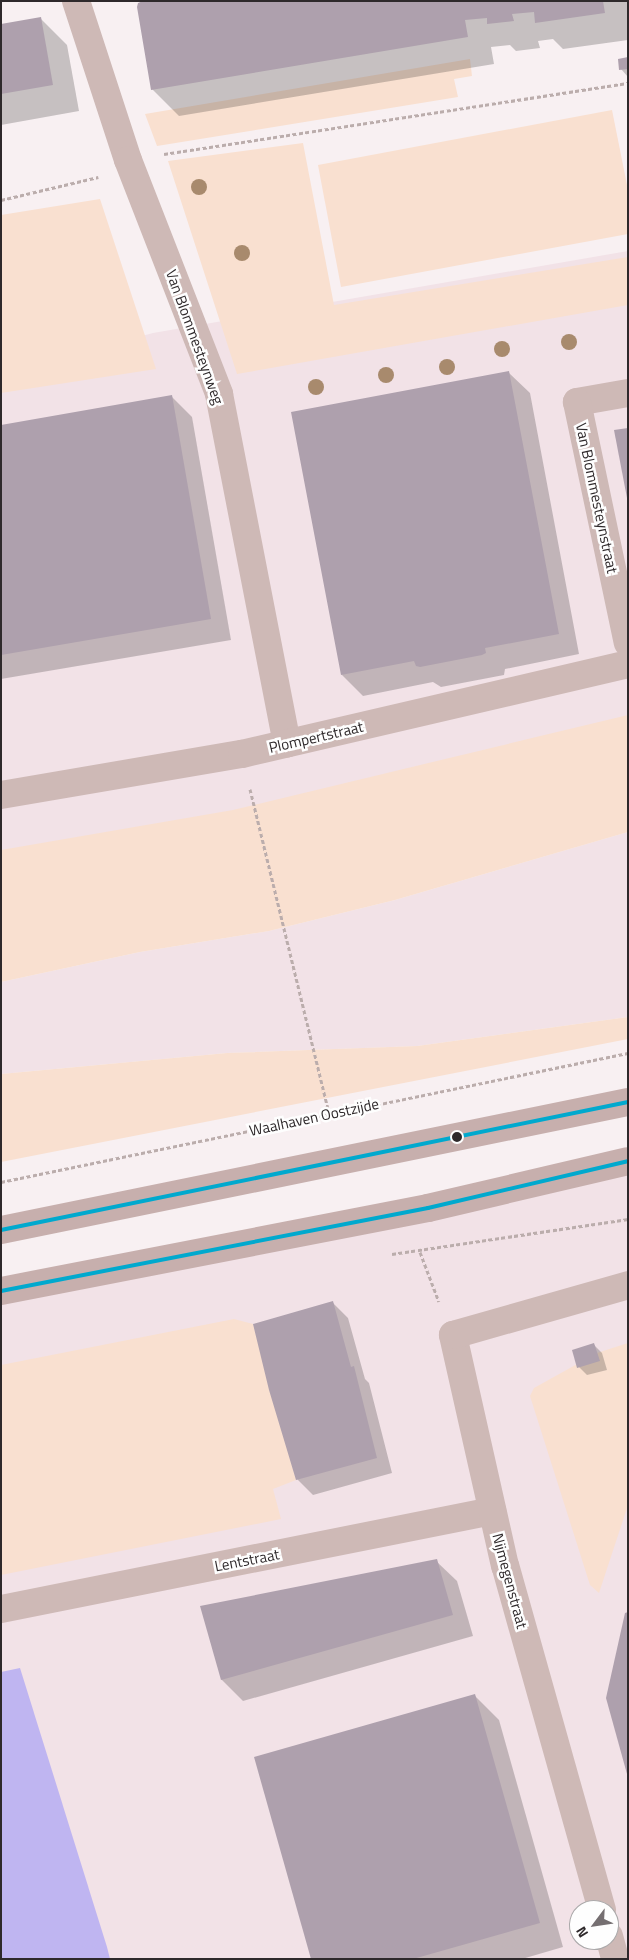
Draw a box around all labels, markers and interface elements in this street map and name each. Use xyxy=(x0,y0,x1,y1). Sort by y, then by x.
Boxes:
street label: Van Blommesteynweg xyxy=(162,267,228,407)
street label: Van Blommesteynstraat xyxy=(572,421,622,575)
street label: Plompertstraat xyxy=(267,717,365,757)
street label: Waalhaven Oostzijde xyxy=(248,1094,380,1140)
unlabelled marker xyxy=(452,1132,462,1142)
street label: Nijmegenstraat xyxy=(489,1531,531,1631)
street label: Lentstraat xyxy=(213,1545,281,1575)
north arrow xyxy=(569,1900,619,1950)
text: N xyxy=(570,1923,593,1942)

